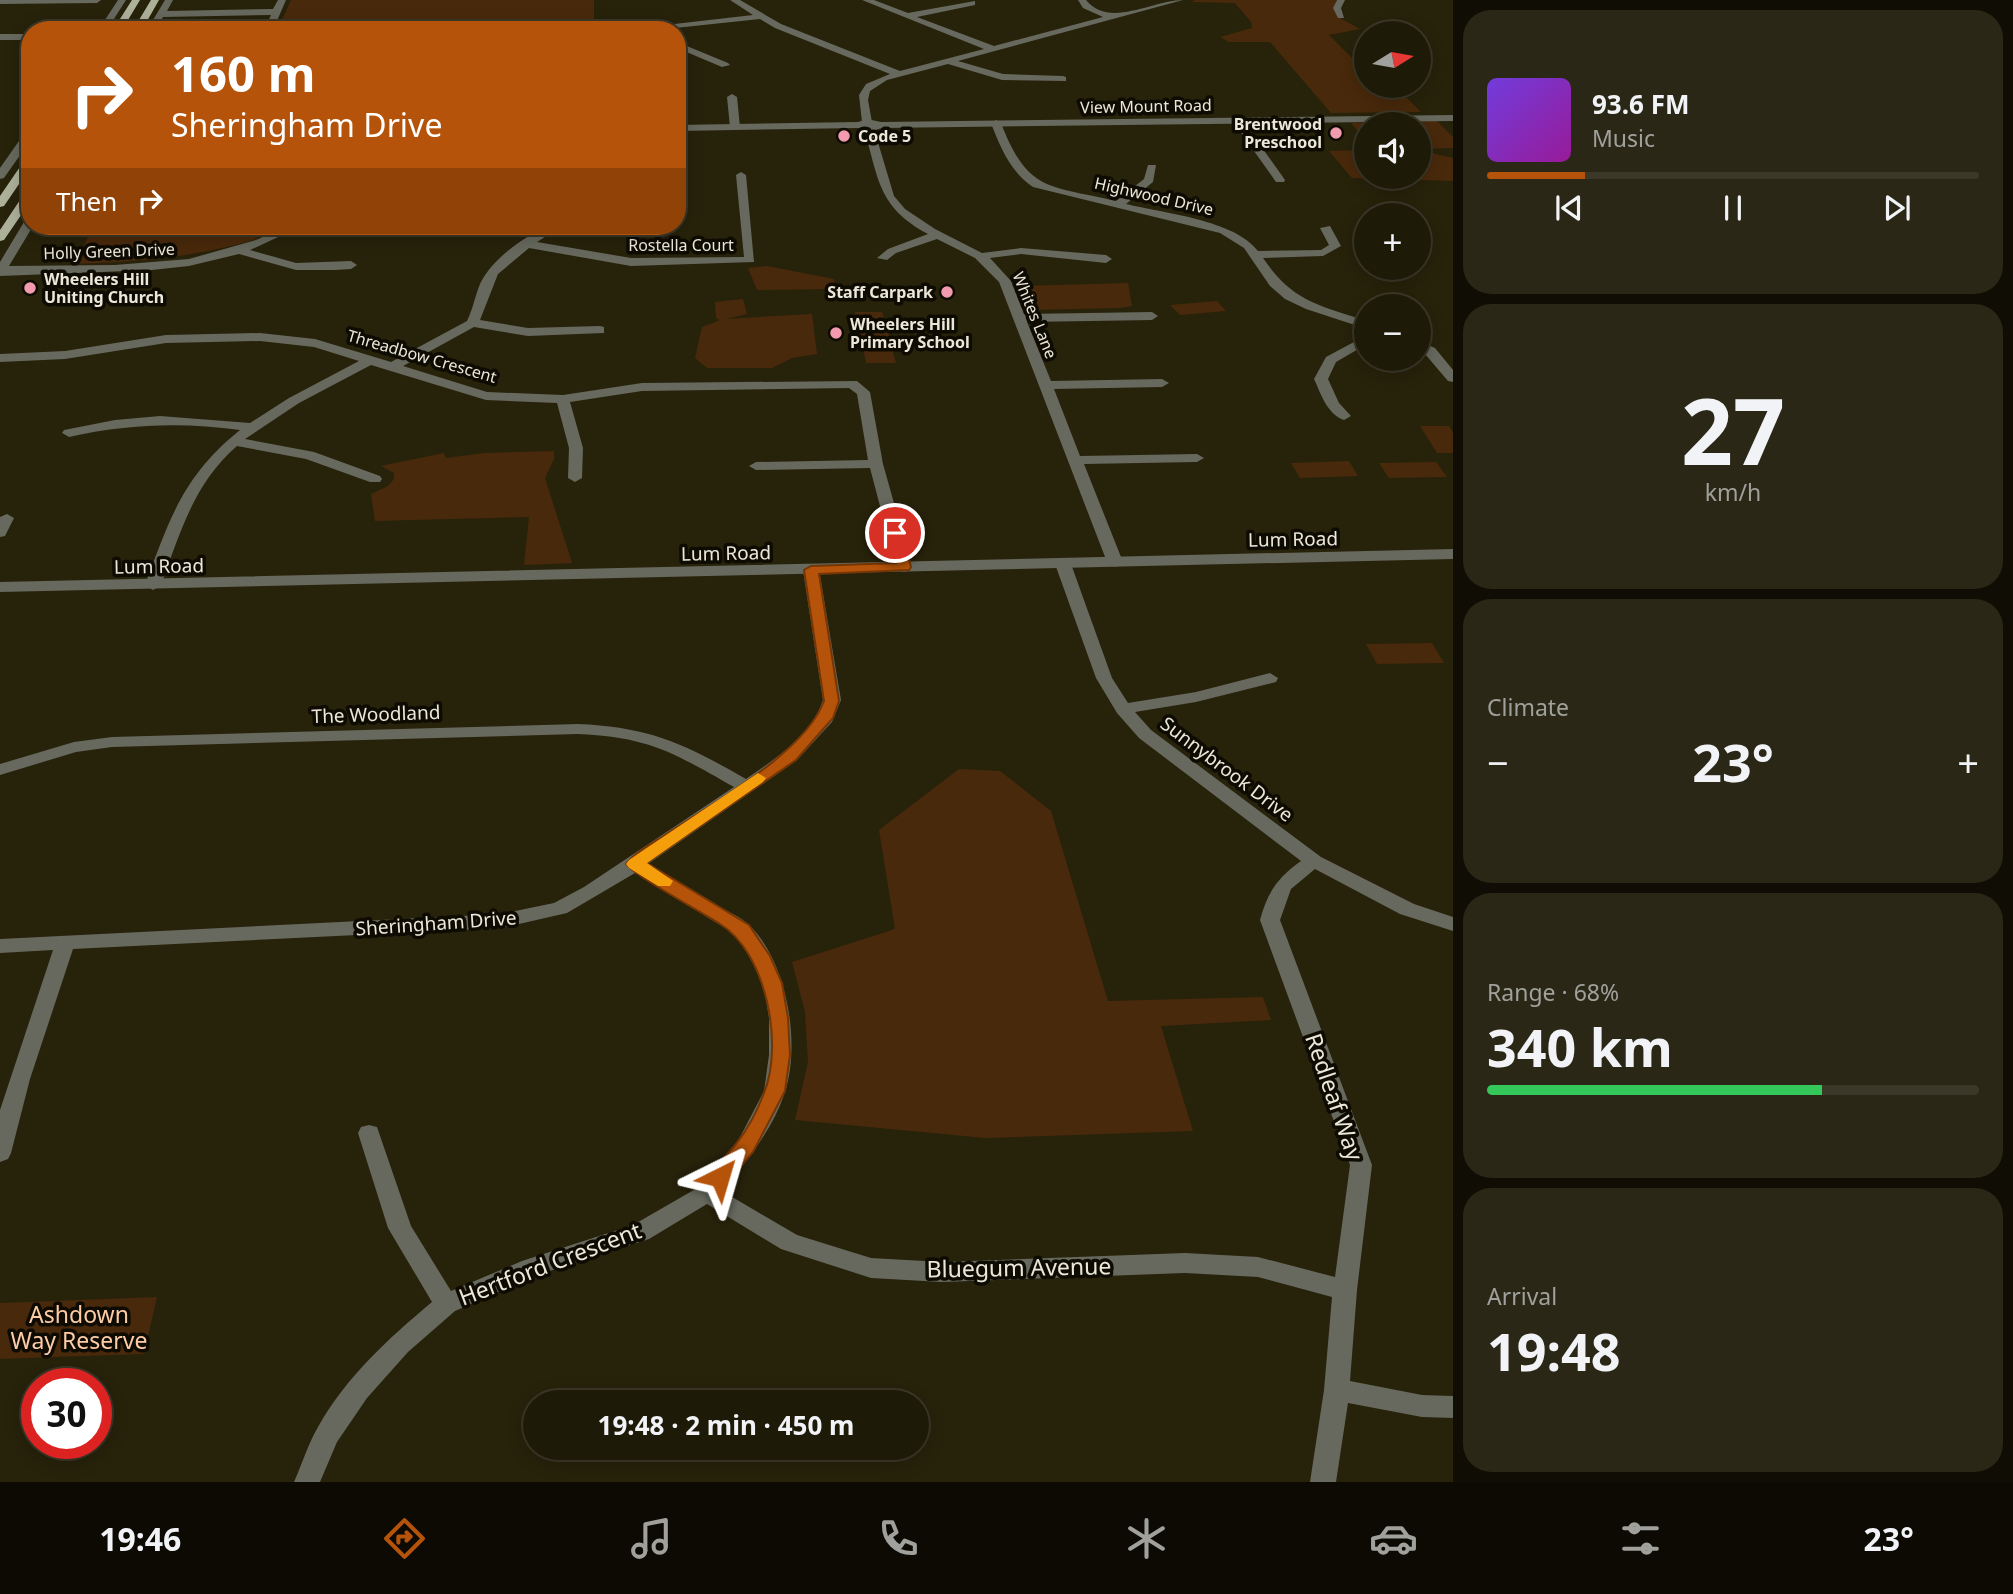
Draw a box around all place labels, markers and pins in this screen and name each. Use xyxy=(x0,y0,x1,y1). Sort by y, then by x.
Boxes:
place label: Brentwood Preschool xyxy=(1234,113,1322,153)
place label: Code 5 xyxy=(858,125,911,147)
marker: Brentwood Preschool xyxy=(1328,125,1344,141)
marker: Code 5 xyxy=(836,128,852,144)
place label: Wheelers Hill Uniting Church xyxy=(44,268,164,308)
marker: Wheelers Hill Uniting Church xyxy=(22,280,38,296)
place label: Staff Carpark xyxy=(827,281,933,303)
marker: Staff Carpark xyxy=(939,284,955,300)
place label: Wheelers Hill Primary School xyxy=(850,313,970,353)
marker: Wheelers Hill Primary School xyxy=(828,325,844,341)
pin xyxy=(865,503,925,563)

